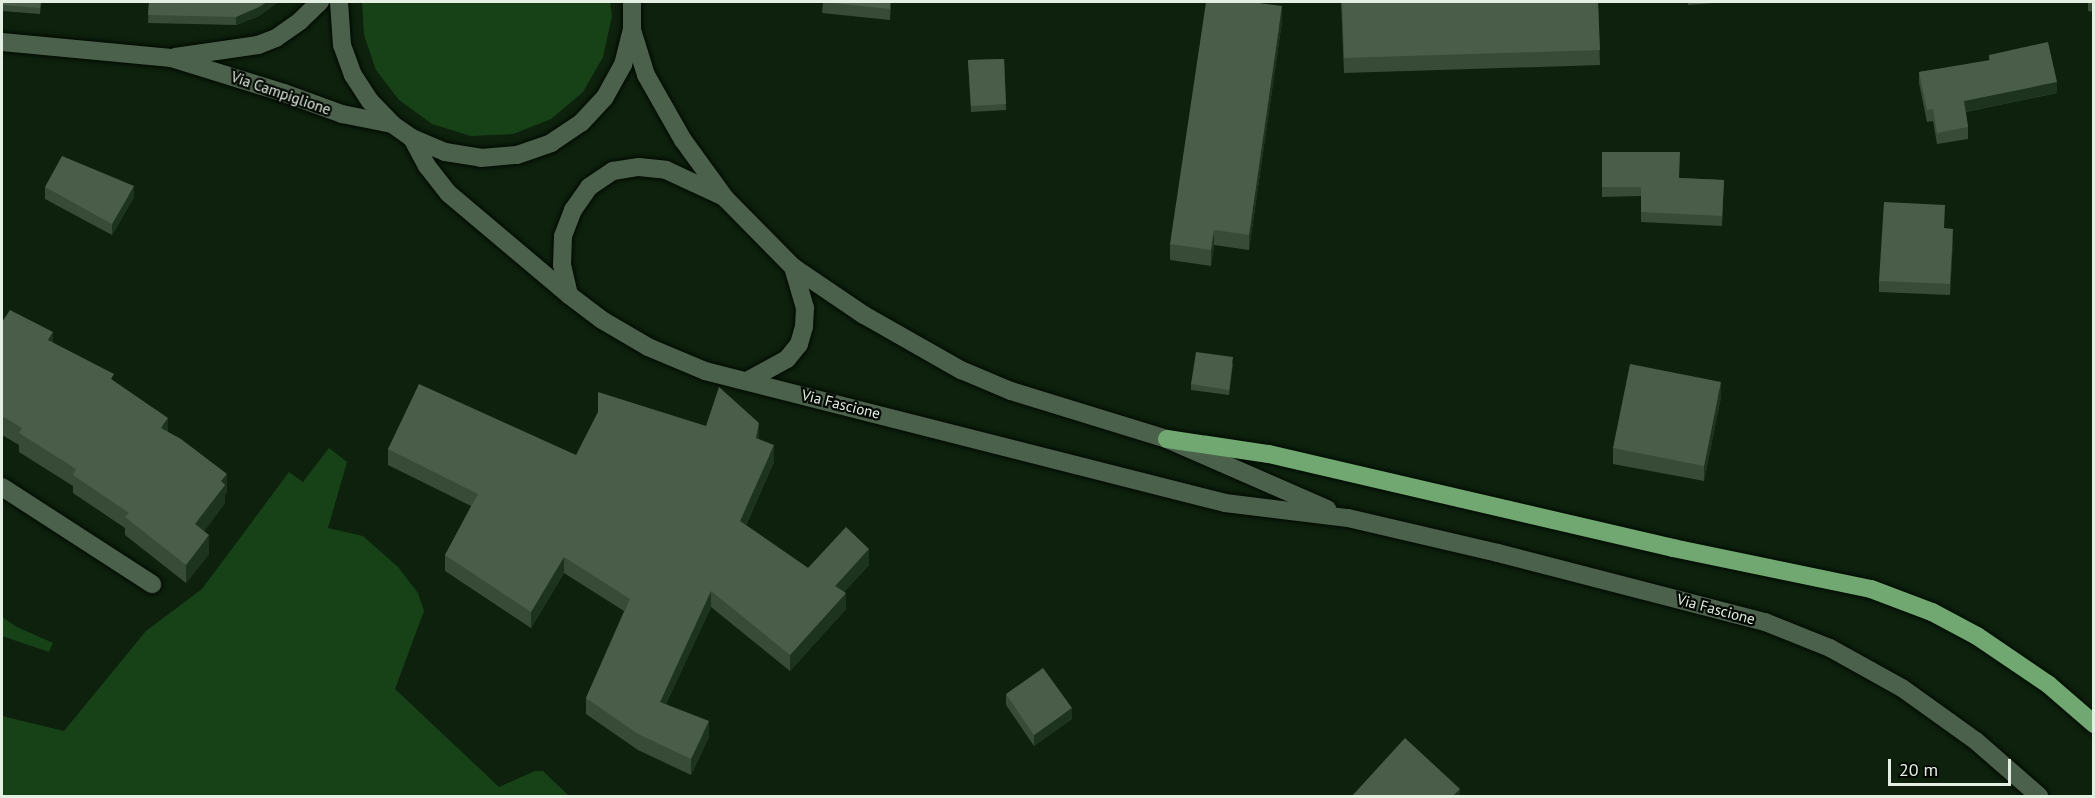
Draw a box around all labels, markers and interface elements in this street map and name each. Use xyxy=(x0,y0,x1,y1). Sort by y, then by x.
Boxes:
street label: Via Campiglione xyxy=(229,68,333,118)
street label: Via Fascione xyxy=(800,386,882,422)
street label: Via Fascione xyxy=(1675,590,1757,628)
scale bar xyxy=(1891,747,2014,785)
text: 20 m xyxy=(1899,758,1938,781)

